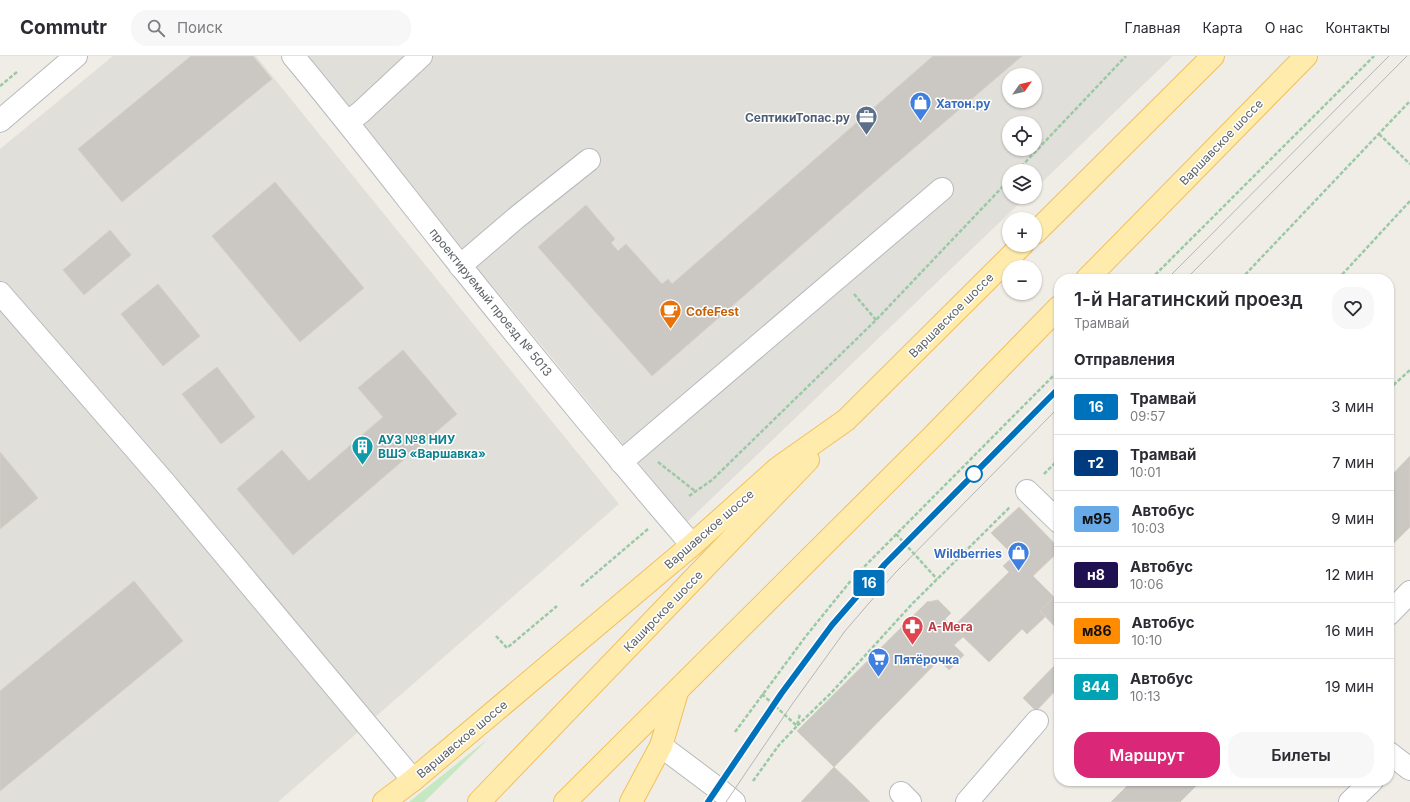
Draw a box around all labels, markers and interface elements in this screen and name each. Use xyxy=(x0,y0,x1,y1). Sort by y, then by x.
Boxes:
search box xyxy=(131,10,411,46)
text: Commutr xyxy=(20,16,107,39)
icon: search xyxy=(145,17,167,39)
text: Поиск xyxy=(177,18,223,37)
text: Главная xyxy=(1125,19,1180,36)
text: Карта xyxy=(1202,19,1243,36)
text: О нас xyxy=(1265,19,1303,36)
text: Контакты xyxy=(1325,19,1390,36)
north arrow xyxy=(1002,68,1042,108)
map controls xyxy=(1002,68,1042,300)
shop icon: Хатон.ру xyxy=(908,90,934,123)
place label: Хатон.ру xyxy=(936,96,991,111)
street label: Варшавское шоссе xyxy=(1176,96,1266,188)
office icon: СептикиТопас.ру xyxy=(853,104,879,137)
place label: СептикиТопас.ру xyxy=(745,110,851,125)
button: locate xyxy=(1002,116,1042,156)
button: layers xyxy=(1002,164,1042,204)
button: + xyxy=(1002,212,1042,252)
street label: проектируемый проезд № 5013 xyxy=(427,225,555,379)
button: − xyxy=(1002,260,1042,300)
street label: Варшавское шоссе xyxy=(905,269,997,361)
button: heart xyxy=(1332,287,1374,329)
text: 1-й Нагатинский проезд xyxy=(1074,288,1303,311)
cafe icon: CofeFest xyxy=(657,298,683,331)
place label: CofeFest xyxy=(686,304,739,319)
text: Трамвай xyxy=(1074,315,1129,331)
text: Отправления xyxy=(1074,350,1175,369)
text: Трамвай xyxy=(1130,389,1196,408)
text: 3 мин xyxy=(1331,397,1374,416)
text: 16 xyxy=(1088,398,1104,415)
text: 09:57 xyxy=(1130,408,1165,424)
place label: АУЗ №8 НИУ ВШЭ «Варшавка» xyxy=(378,432,486,461)
building icon: АУЗ №8 НИУ ВШЭ «Варшавка» xyxy=(349,433,375,466)
text: Трамвай xyxy=(1130,445,1196,464)
text: 7 мин xyxy=(1332,453,1374,472)
text: т2 xyxy=(1088,454,1104,471)
text: 10:01 xyxy=(1130,464,1161,480)
unlabelled marker xyxy=(965,465,983,483)
street label: Варшавское шоссе xyxy=(661,486,757,572)
text: Автобус xyxy=(1131,501,1195,520)
text: 9 мин xyxy=(1331,509,1374,528)
text: м95 xyxy=(1082,510,1111,527)
text: 10:03 xyxy=(1131,520,1165,536)
shop icon: Wildberries xyxy=(1005,540,1031,573)
place label: Wildberries xyxy=(934,546,1002,561)
text: Автобус xyxy=(1130,557,1193,576)
text: 12 мин xyxy=(1325,565,1374,584)
text: н8 xyxy=(1087,566,1105,583)
street label: Каширское шоссе xyxy=(620,567,706,655)
line badge: 16 xyxy=(851,570,887,596)
text: 16 xyxy=(861,574,877,591)
text: 10:06 xyxy=(1130,576,1164,592)
pharmacy icon: А-Мега xyxy=(899,613,925,646)
text: Автобус xyxy=(1132,613,1195,632)
place label: А-Мега xyxy=(928,619,973,634)
text: 16 мин xyxy=(1325,621,1374,640)
text: м86 xyxy=(1082,622,1112,639)
text: 10:10 xyxy=(1132,632,1162,648)
supermarket icon: Пятёрочка xyxy=(866,646,892,679)
place label: Пятёрочка xyxy=(894,652,959,667)
text: Автобус xyxy=(1130,669,1193,688)
text: 19 мин xyxy=(1325,677,1374,696)
text: 844 xyxy=(1082,678,1110,695)
text: 10:13 xyxy=(1130,688,1161,704)
street label: Варшавское шоссе xyxy=(414,697,510,781)
button: Маршрут xyxy=(1074,732,1220,778)
button: Билеты xyxy=(1228,732,1374,778)

